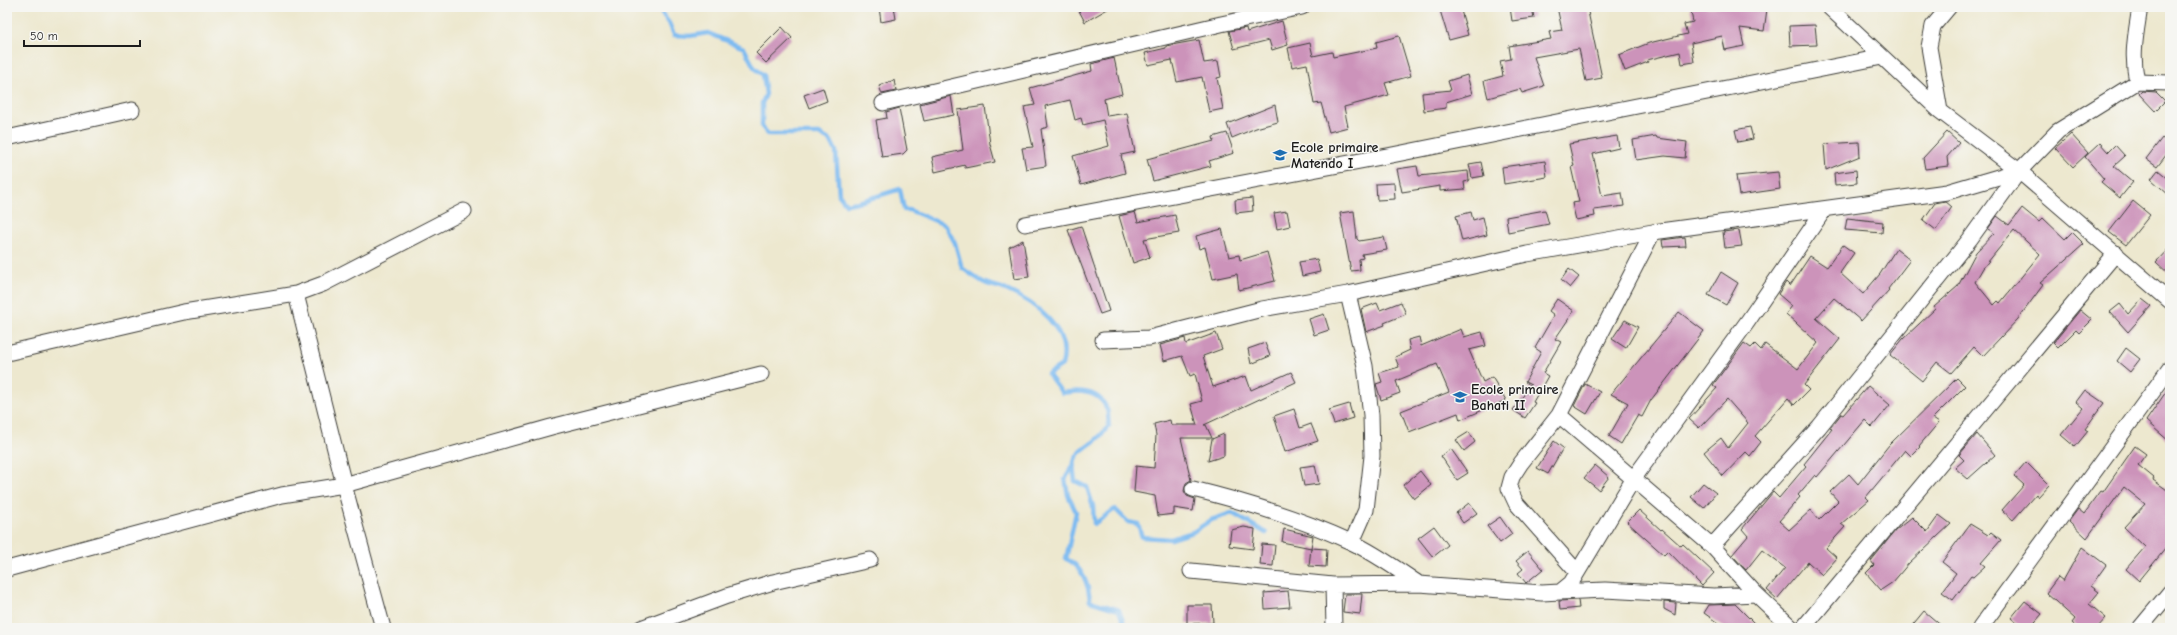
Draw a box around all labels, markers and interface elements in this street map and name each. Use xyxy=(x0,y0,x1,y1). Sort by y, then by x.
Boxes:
scale bar xyxy=(24,22,140,48)
text: 50 m xyxy=(30,29,58,43)
place label: Ecole primaire Matendo I xyxy=(1291,139,1378,172)
school or university icon: Ecole primaire Matendo I xyxy=(1272,147,1288,163)
place label: Ecole primaire Bahati II xyxy=(1471,381,1558,414)
school or university icon: Ecole primaire Bahati II xyxy=(1452,389,1468,405)

